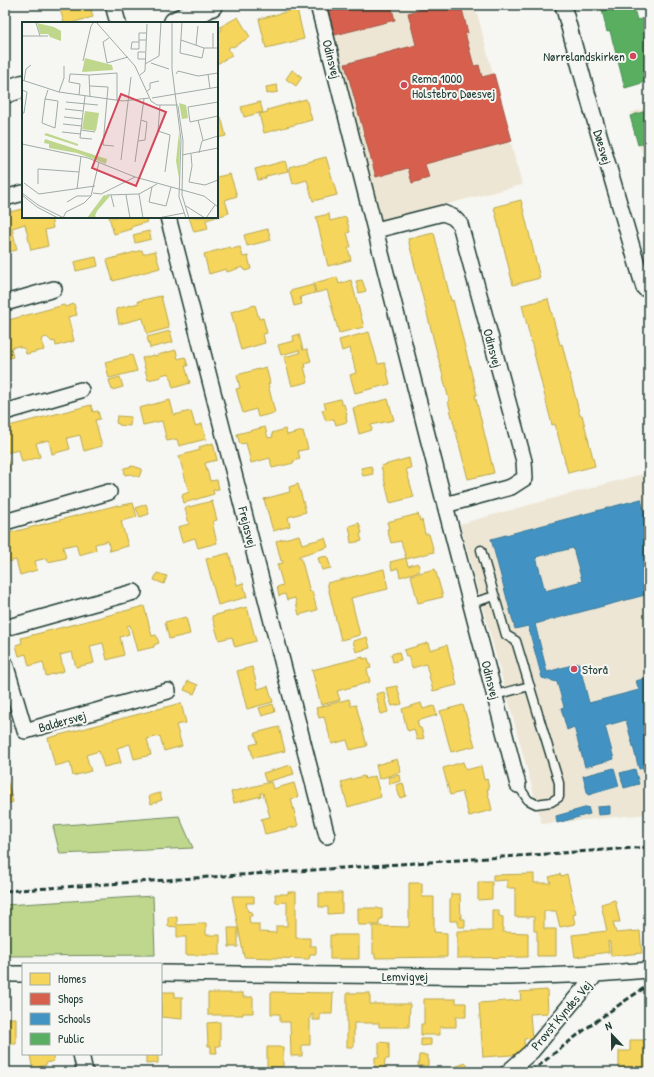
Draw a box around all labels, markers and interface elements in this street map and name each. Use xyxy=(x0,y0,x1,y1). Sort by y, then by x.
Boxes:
inset map xyxy=(22,22,218,218)
street label: Odinsvej xyxy=(318,38,346,80)
place label: Nørrelandskirken xyxy=(543,47,625,65)
marker: Nørrelandskirken xyxy=(628,51,638,61)
place label: Rema 1000 Holstebro Døesvej xyxy=(412,69,495,102)
marker: Rema 1000 Holstebro Døesvej xyxy=(399,80,409,90)
street label: Døesvej xyxy=(589,128,617,166)
street label: Odinsvej xyxy=(479,327,507,369)
street label: Frejasvej xyxy=(234,504,262,549)
street label: Odinsvej xyxy=(477,659,505,701)
place label: Storå xyxy=(582,660,608,678)
marker: Storå xyxy=(569,664,579,674)
street label: Baldersvej xyxy=(36,706,88,736)
legend xyxy=(22,963,162,1055)
street label: Lemvigvej xyxy=(382,967,428,985)
text: Homes xyxy=(58,970,86,987)
street label: Provst Kyndes Vej xyxy=(526,976,596,1054)
text: Shops xyxy=(58,990,84,1007)
text: Schools xyxy=(58,1010,91,1027)
north arrow xyxy=(592,1015,632,1055)
text: N xyxy=(603,1018,614,1033)
text: Public xyxy=(58,1030,84,1047)

